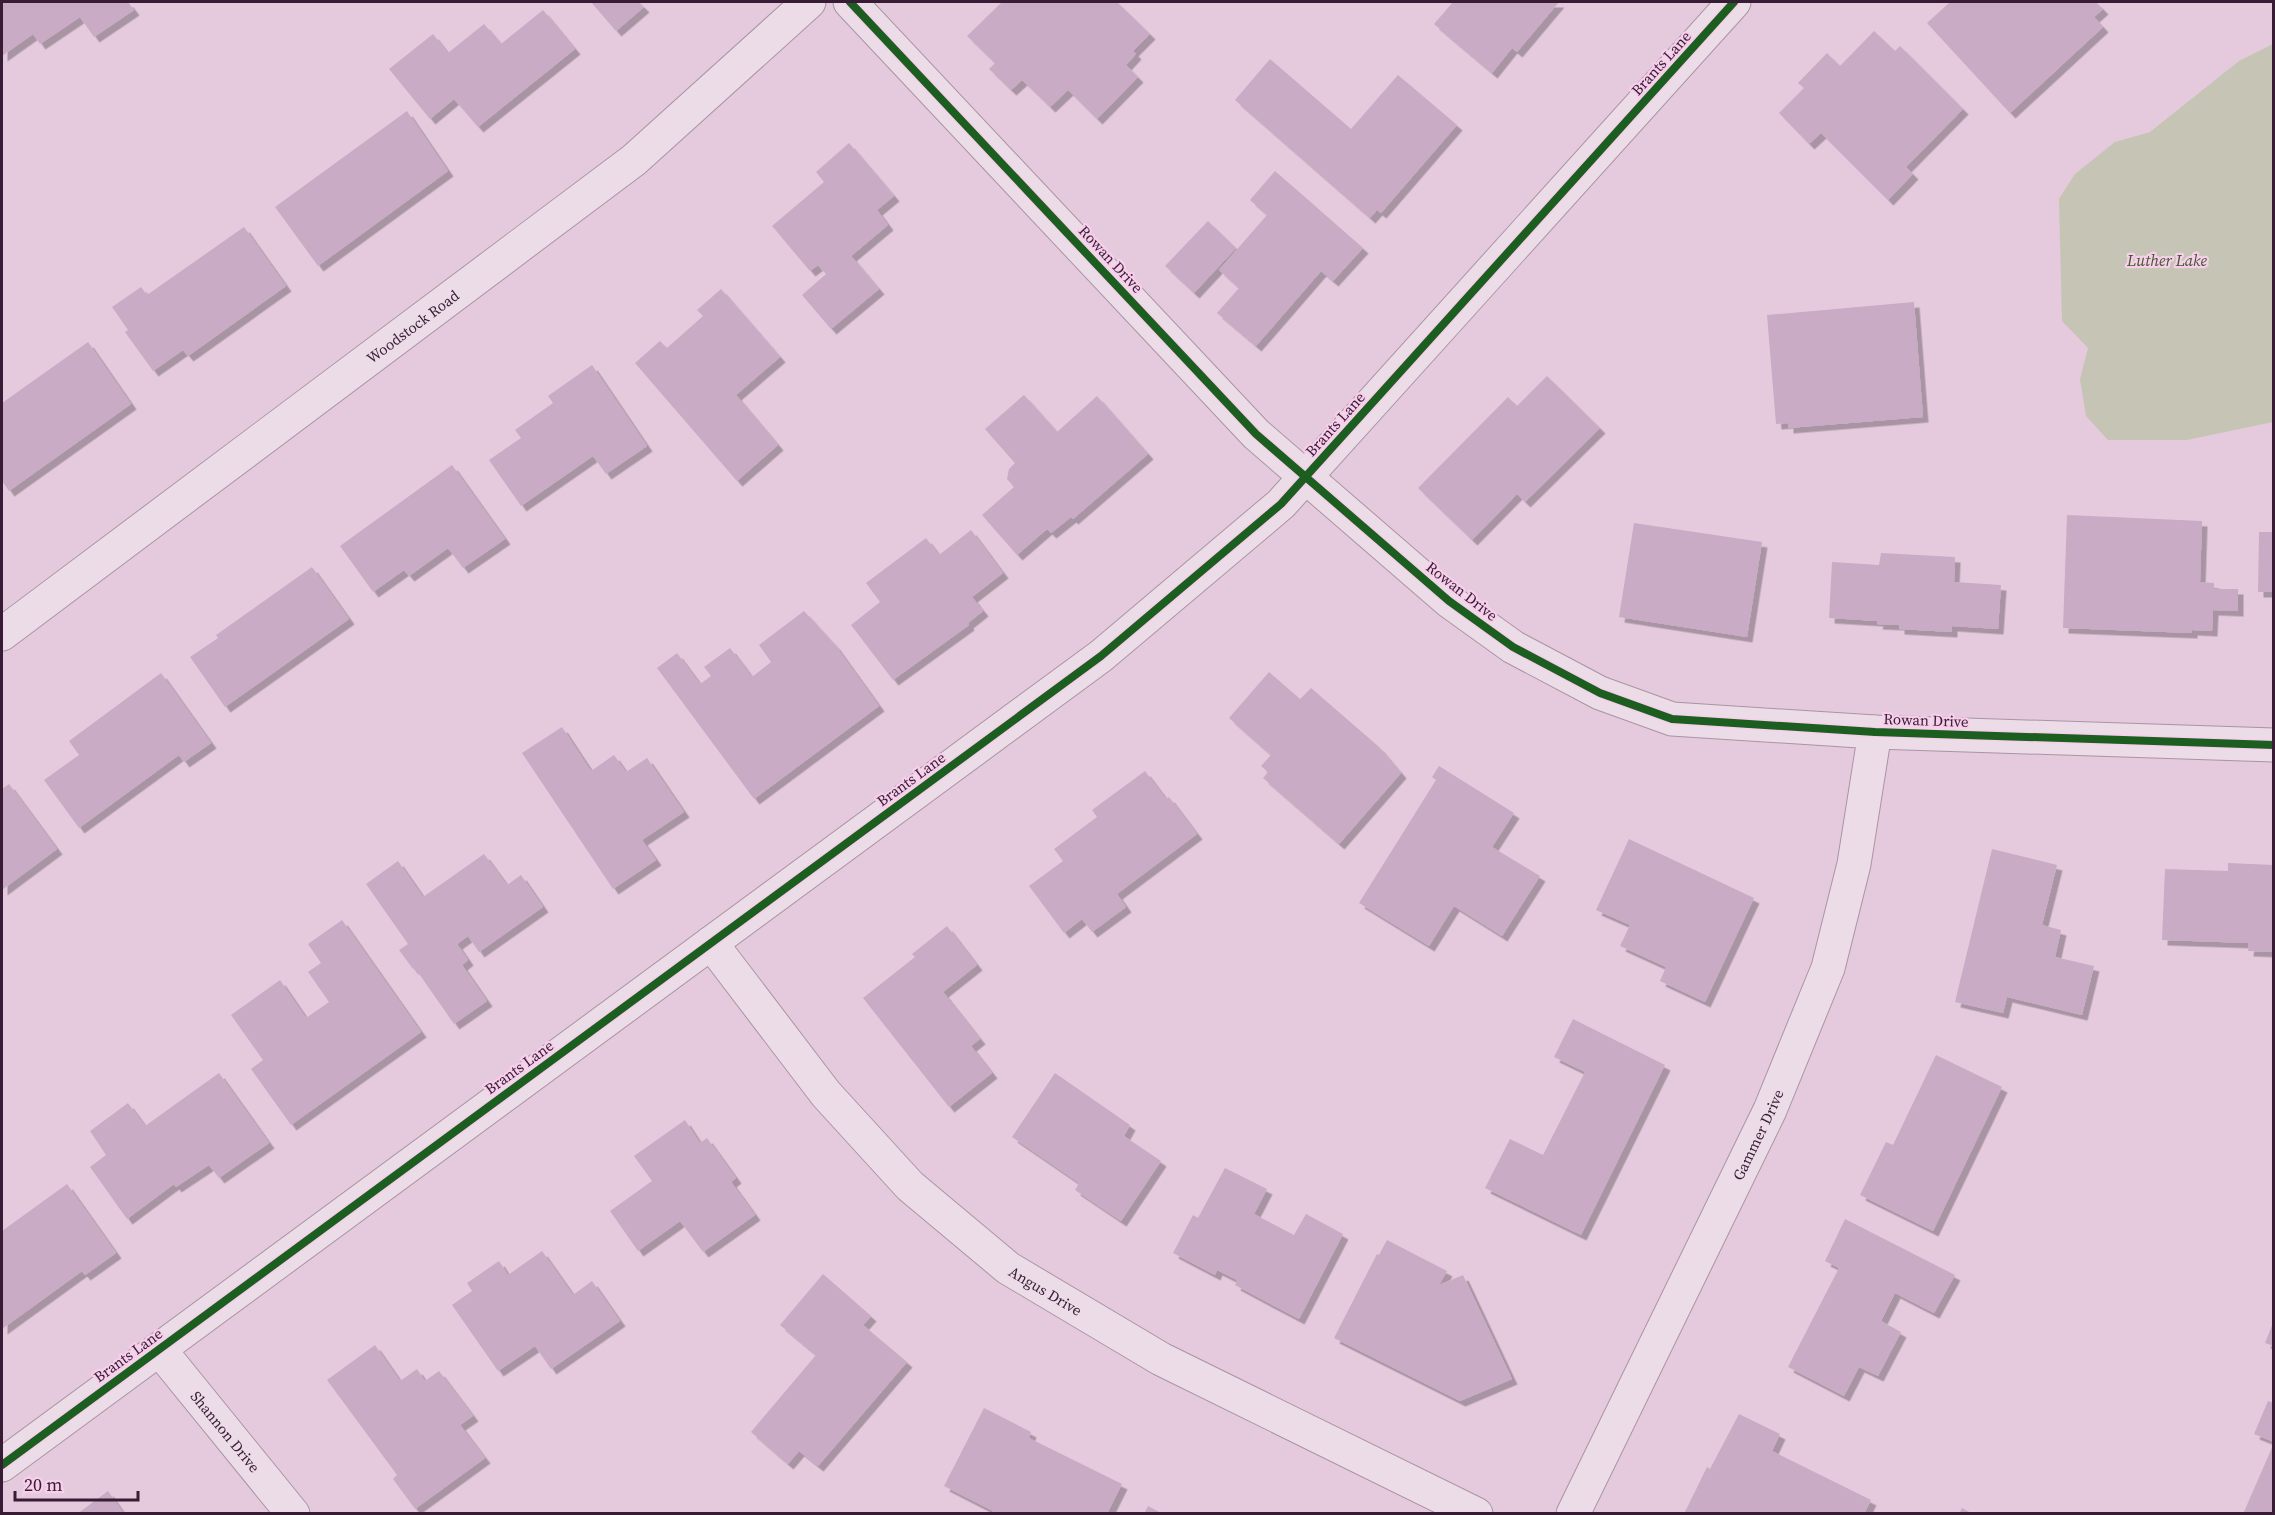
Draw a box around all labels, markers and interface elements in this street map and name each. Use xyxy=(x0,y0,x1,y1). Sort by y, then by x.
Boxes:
street label: Brants Lane xyxy=(1626,26,1696,100)
street label: Rowan Drive xyxy=(1074,221,1148,298)
water label: Luther Lake xyxy=(2126,249,2208,271)
street label: Woodstock Road xyxy=(362,284,463,368)
street label: Brants Lane xyxy=(1300,387,1370,461)
street label: Rowan Drive xyxy=(1422,556,1502,626)
street label: Rowan Drive xyxy=(1883,708,1969,732)
street label: Brants Lane xyxy=(872,747,950,811)
street label: Brants Lane xyxy=(480,1035,558,1099)
street label: Gammer Drive xyxy=(1727,1086,1788,1184)
street label: Angus Drive xyxy=(1005,1260,1086,1321)
street label: Brants Lane xyxy=(89,1323,167,1387)
street label: Shannon Drive xyxy=(186,1386,266,1477)
scale bar xyxy=(15,1464,138,1502)
text: 20 m xyxy=(24,1472,62,1497)

